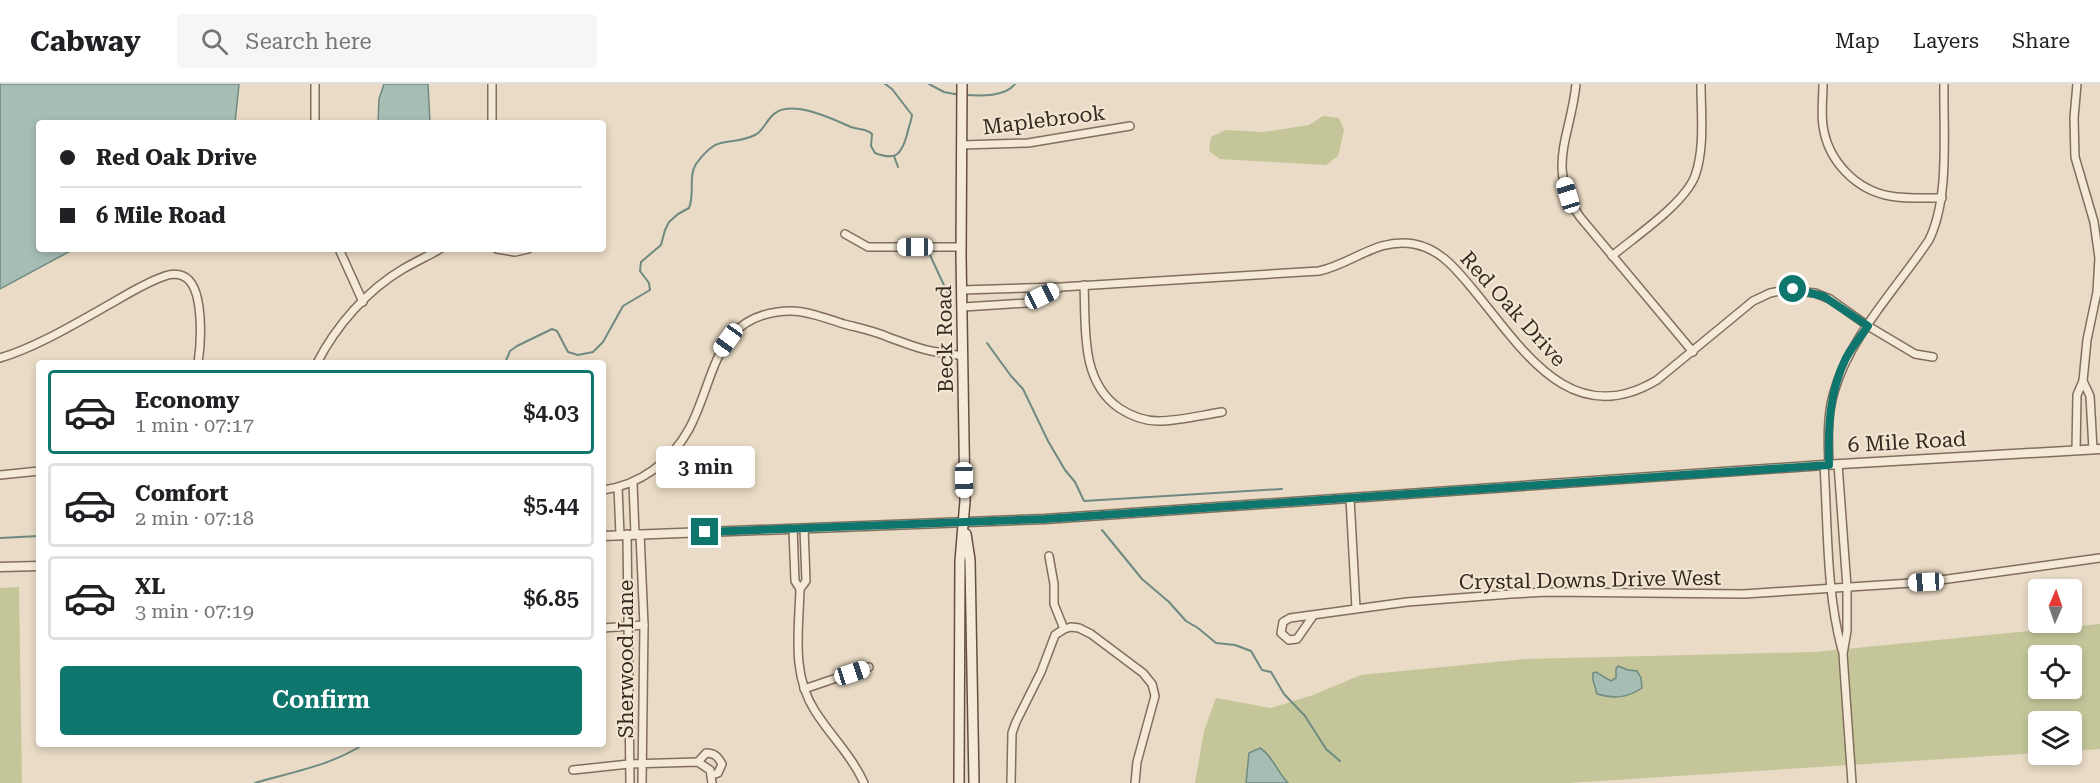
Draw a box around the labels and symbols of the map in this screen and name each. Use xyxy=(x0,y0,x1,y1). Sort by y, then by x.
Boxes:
street label: Maplebrook xyxy=(981,101,1107,139)
car xyxy=(1554,175,1582,215)
car xyxy=(897,238,933,256)
street label: Red Oak Drive xyxy=(1455,247,1571,371)
route start xyxy=(1779,275,1806,302)
car xyxy=(1022,280,1062,312)
street label: Beck Road xyxy=(932,284,958,393)
car xyxy=(710,320,746,360)
street label: 6 Mile Road xyxy=(1847,427,1967,457)
callout: 3 min xyxy=(656,445,754,487)
car xyxy=(955,462,973,498)
route end xyxy=(691,518,718,545)
street label: Crystal Downs Drive West xyxy=(1459,566,1721,594)
car xyxy=(1908,572,1944,592)
north arrow xyxy=(2028,579,2082,633)
street label: Sherwood Lane xyxy=(614,580,638,738)
car xyxy=(832,659,872,687)

